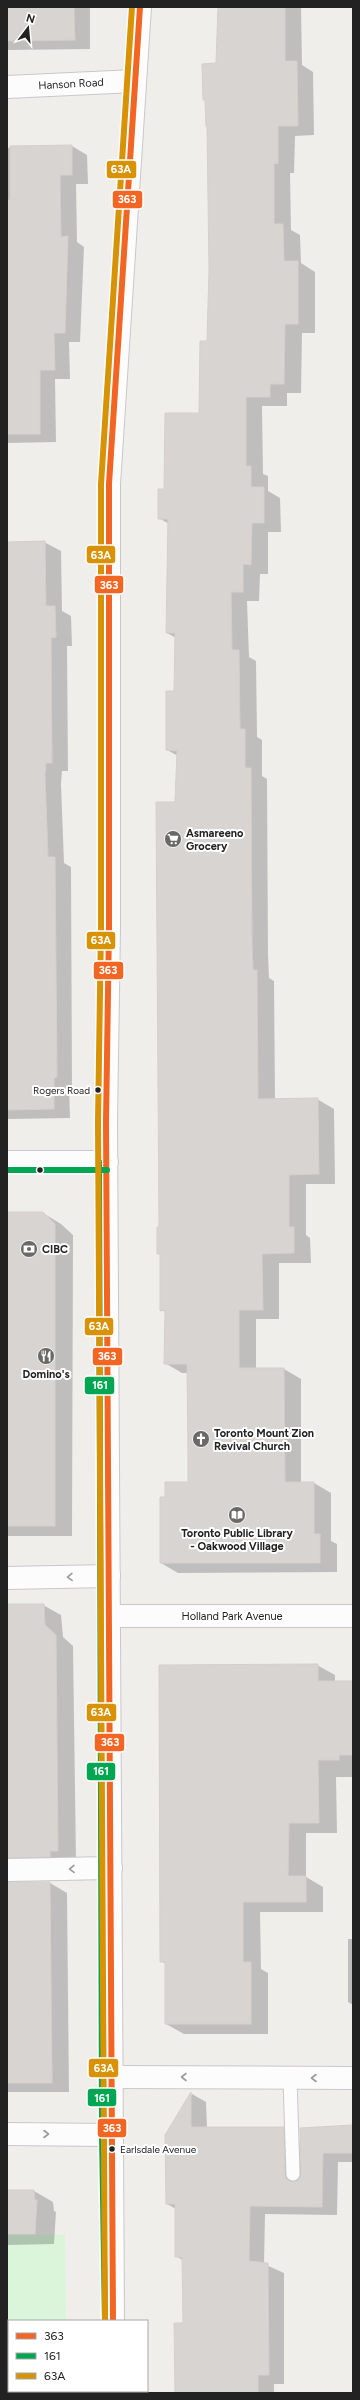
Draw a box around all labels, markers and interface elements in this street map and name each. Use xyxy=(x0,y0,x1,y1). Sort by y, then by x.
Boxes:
north arrow xyxy=(8,8,48,48)
text: N xyxy=(25,11,37,26)
street label: Hanson Road xyxy=(38,76,104,92)
line badge: 63A xyxy=(106,160,137,179)
text: 63A xyxy=(111,163,131,176)
line badge: 363 xyxy=(112,190,143,209)
text: 363 xyxy=(118,193,136,206)
line badge: 63A xyxy=(86,545,116,564)
text: 63A xyxy=(91,549,111,562)
line badge: 363 xyxy=(94,575,124,594)
text: 363 xyxy=(100,579,118,592)
place label: Asmareeno Grocery xyxy=(186,827,244,853)
supermarket icon: Asmareeno Grocery xyxy=(163,829,183,849)
line badge: 63A xyxy=(86,931,116,950)
text: 63A xyxy=(91,934,111,947)
line badge: 363 xyxy=(93,961,124,980)
text: 363 xyxy=(99,964,117,977)
place label: Rogers Road xyxy=(33,1084,90,1097)
marker: Rogers Road xyxy=(93,1085,103,1095)
unlabelled marker xyxy=(35,1165,45,1175)
bank icon: CIBC xyxy=(19,1239,39,1259)
place label: CIBC xyxy=(42,1243,68,1256)
line badge: 63A xyxy=(84,1317,114,1336)
text: 63A xyxy=(89,1320,109,1333)
restaurant icon: Domino's xyxy=(36,1346,56,1366)
line badge: 363 xyxy=(92,1347,123,1366)
text: 363 xyxy=(98,1350,116,1363)
place label: Domino's xyxy=(22,1368,70,1381)
line badge: 161 xyxy=(84,1376,115,1395)
text: 161 xyxy=(92,1379,108,1392)
place label: Toronto Mount Zion Revival Church xyxy=(214,1427,314,1453)
church icon: Toronto Mount Zion Revival Church xyxy=(191,1429,211,1449)
library icon: Toronto Public Library - Oakwood Village xyxy=(227,1505,247,1525)
place label: Toronto Public Library - Oakwood Village xyxy=(181,1527,294,1553)
one-way arrow xyxy=(67,1573,73,1581)
street label: Holland Park Avenue xyxy=(181,1610,283,1623)
line badge: 63A xyxy=(86,1703,117,1722)
text: 63A xyxy=(91,1706,111,1719)
line badge: 363 xyxy=(94,1733,125,1752)
text: 363 xyxy=(101,1736,119,1749)
line badge: 161 xyxy=(86,1762,116,1781)
text: 161 xyxy=(93,1765,109,1778)
one-way arrow xyxy=(69,1865,75,1873)
line badge: 63A xyxy=(88,2058,119,2078)
text: 63A xyxy=(94,2062,114,2075)
one-way arrow xyxy=(181,2073,187,2081)
one-way arrow xyxy=(311,2074,317,2082)
line badge: 161 xyxy=(87,2088,117,2107)
text: 161 xyxy=(94,2092,110,2105)
line badge: 363 xyxy=(97,2118,127,2138)
text: 363 xyxy=(103,2122,121,2135)
one-way arrow xyxy=(43,2130,49,2138)
place label: Earlsdale Avenue xyxy=(120,2143,197,2156)
marker: Earlsdale Avenue xyxy=(107,2144,117,2154)
legend xyxy=(8,2320,148,2392)
text: 363 xyxy=(44,2329,64,2343)
text: 161 xyxy=(44,2349,61,2363)
text: 63A xyxy=(44,2369,65,2383)

